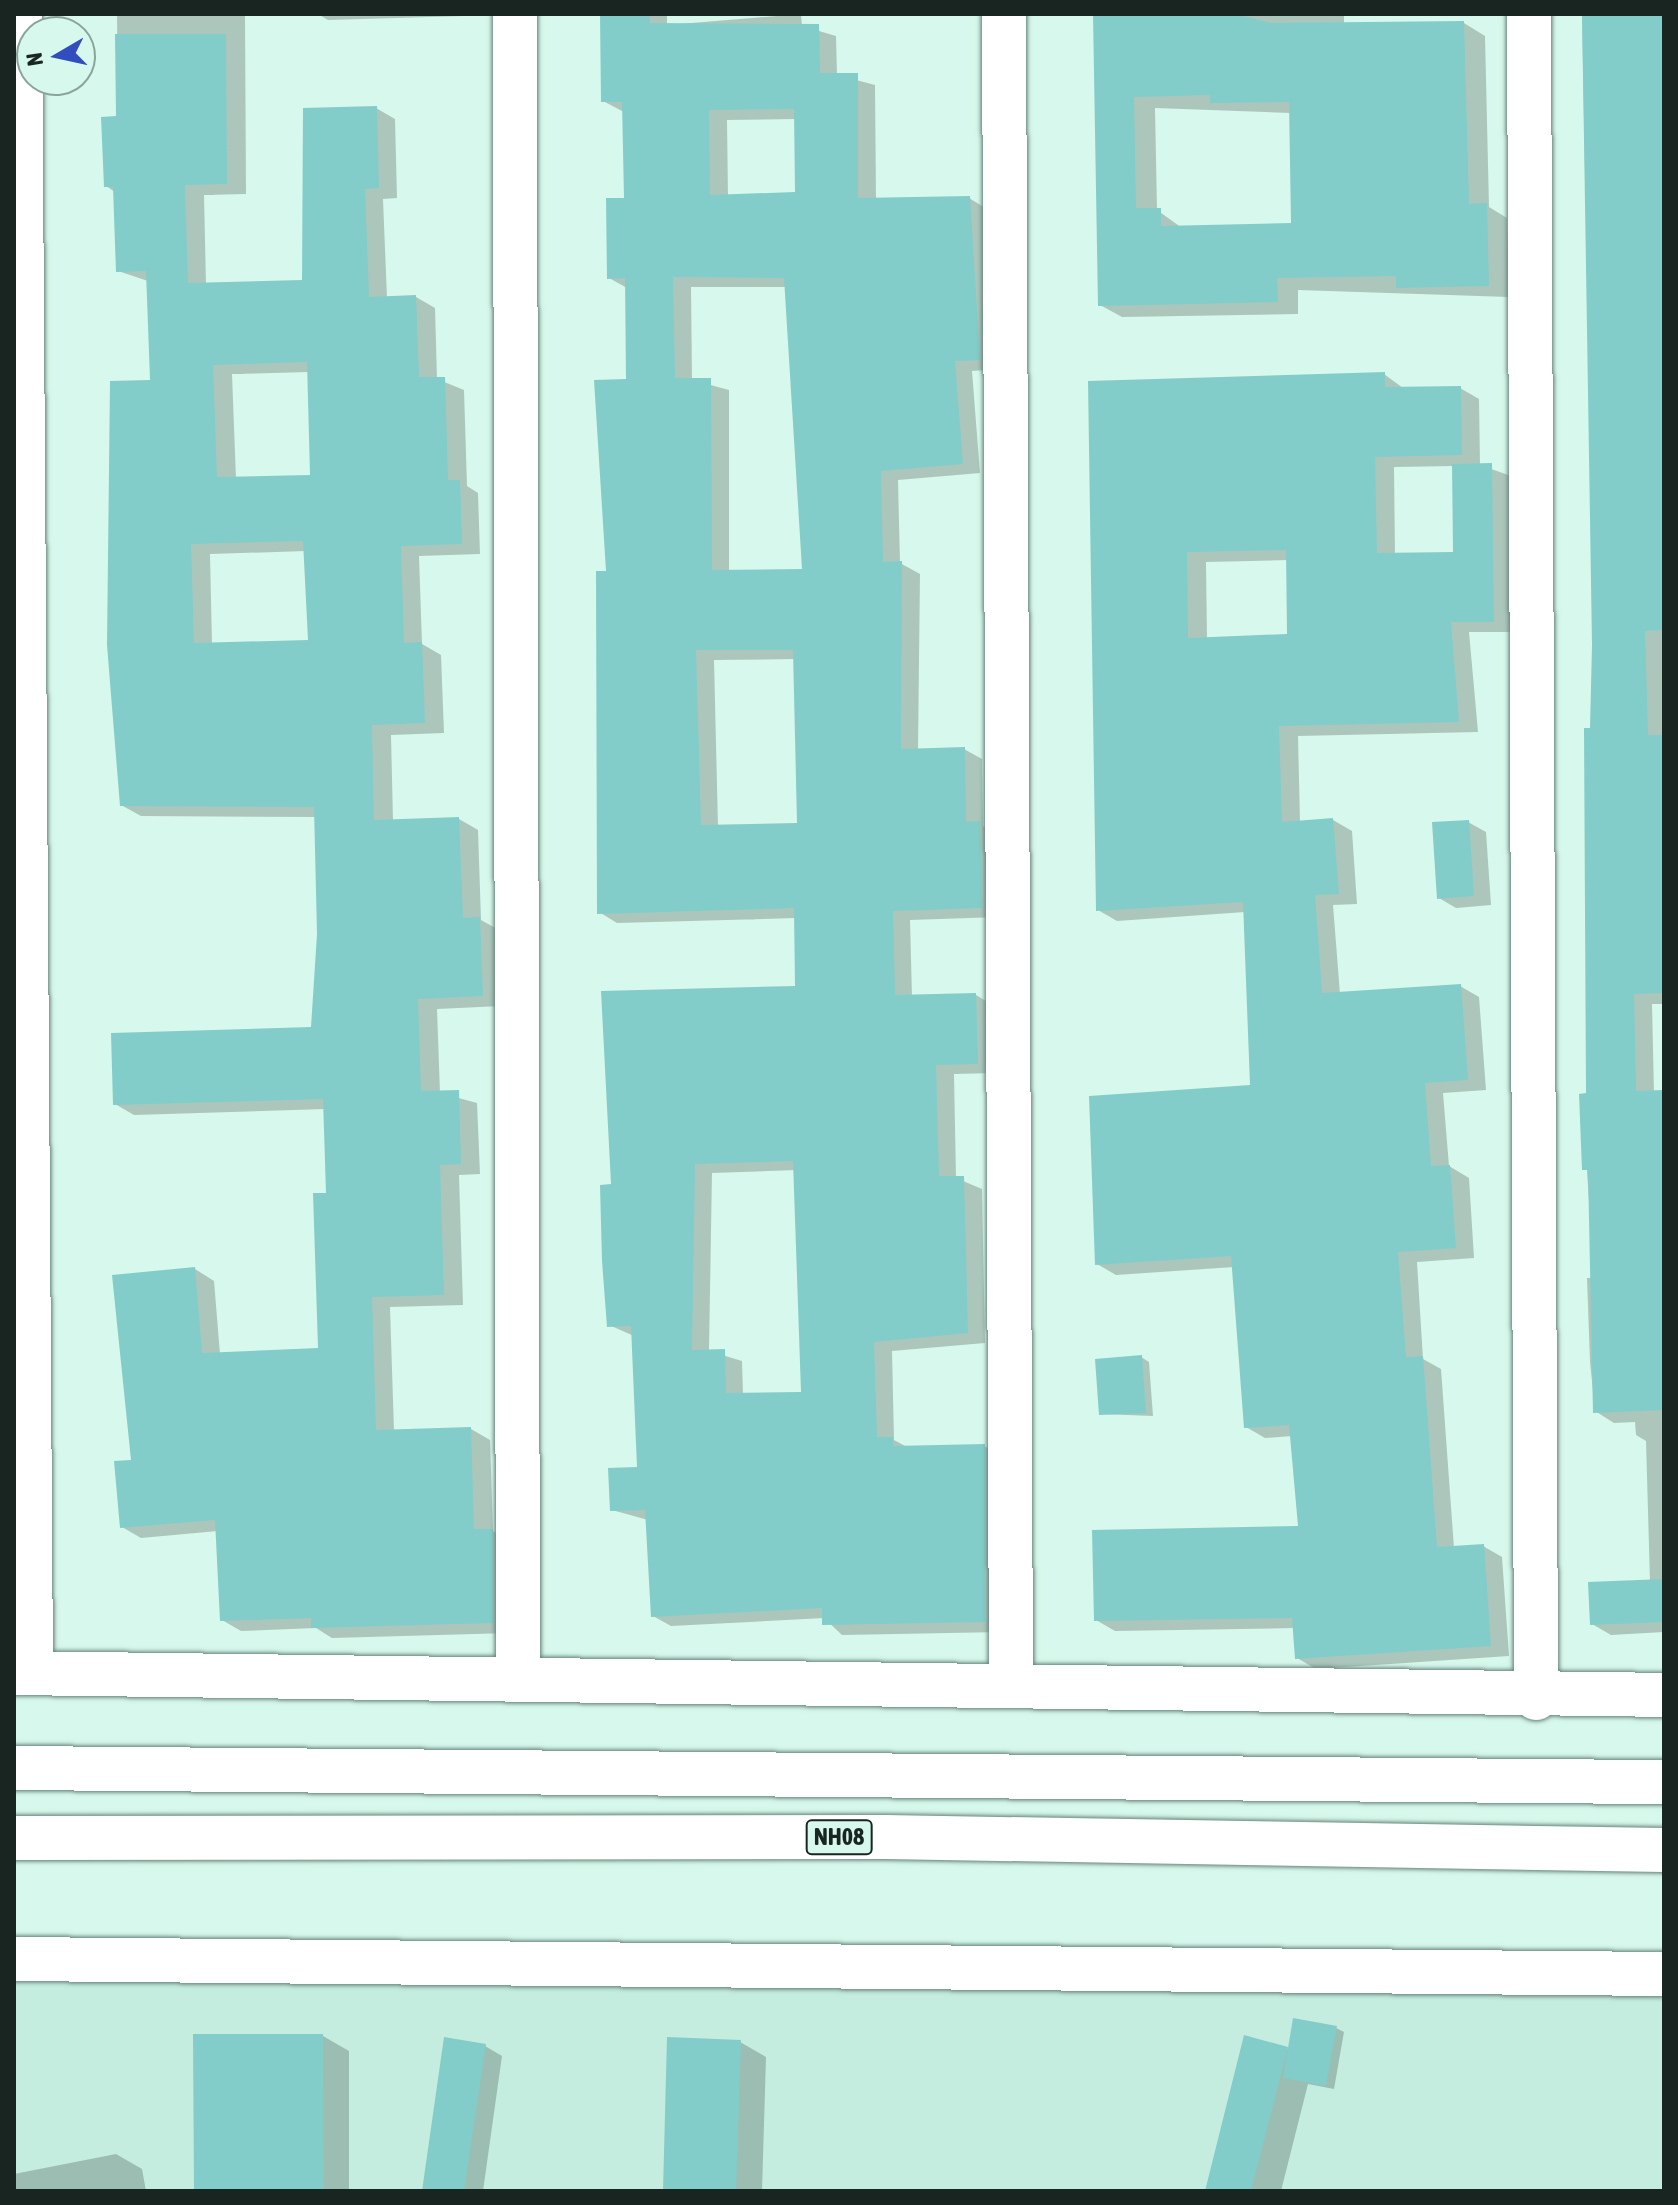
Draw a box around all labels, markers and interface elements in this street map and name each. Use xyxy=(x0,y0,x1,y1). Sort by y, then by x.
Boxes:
north arrow xyxy=(16,16,96,96)
text: N xyxy=(20,51,48,68)
road number: NH08 xyxy=(805,1817,873,1857)

